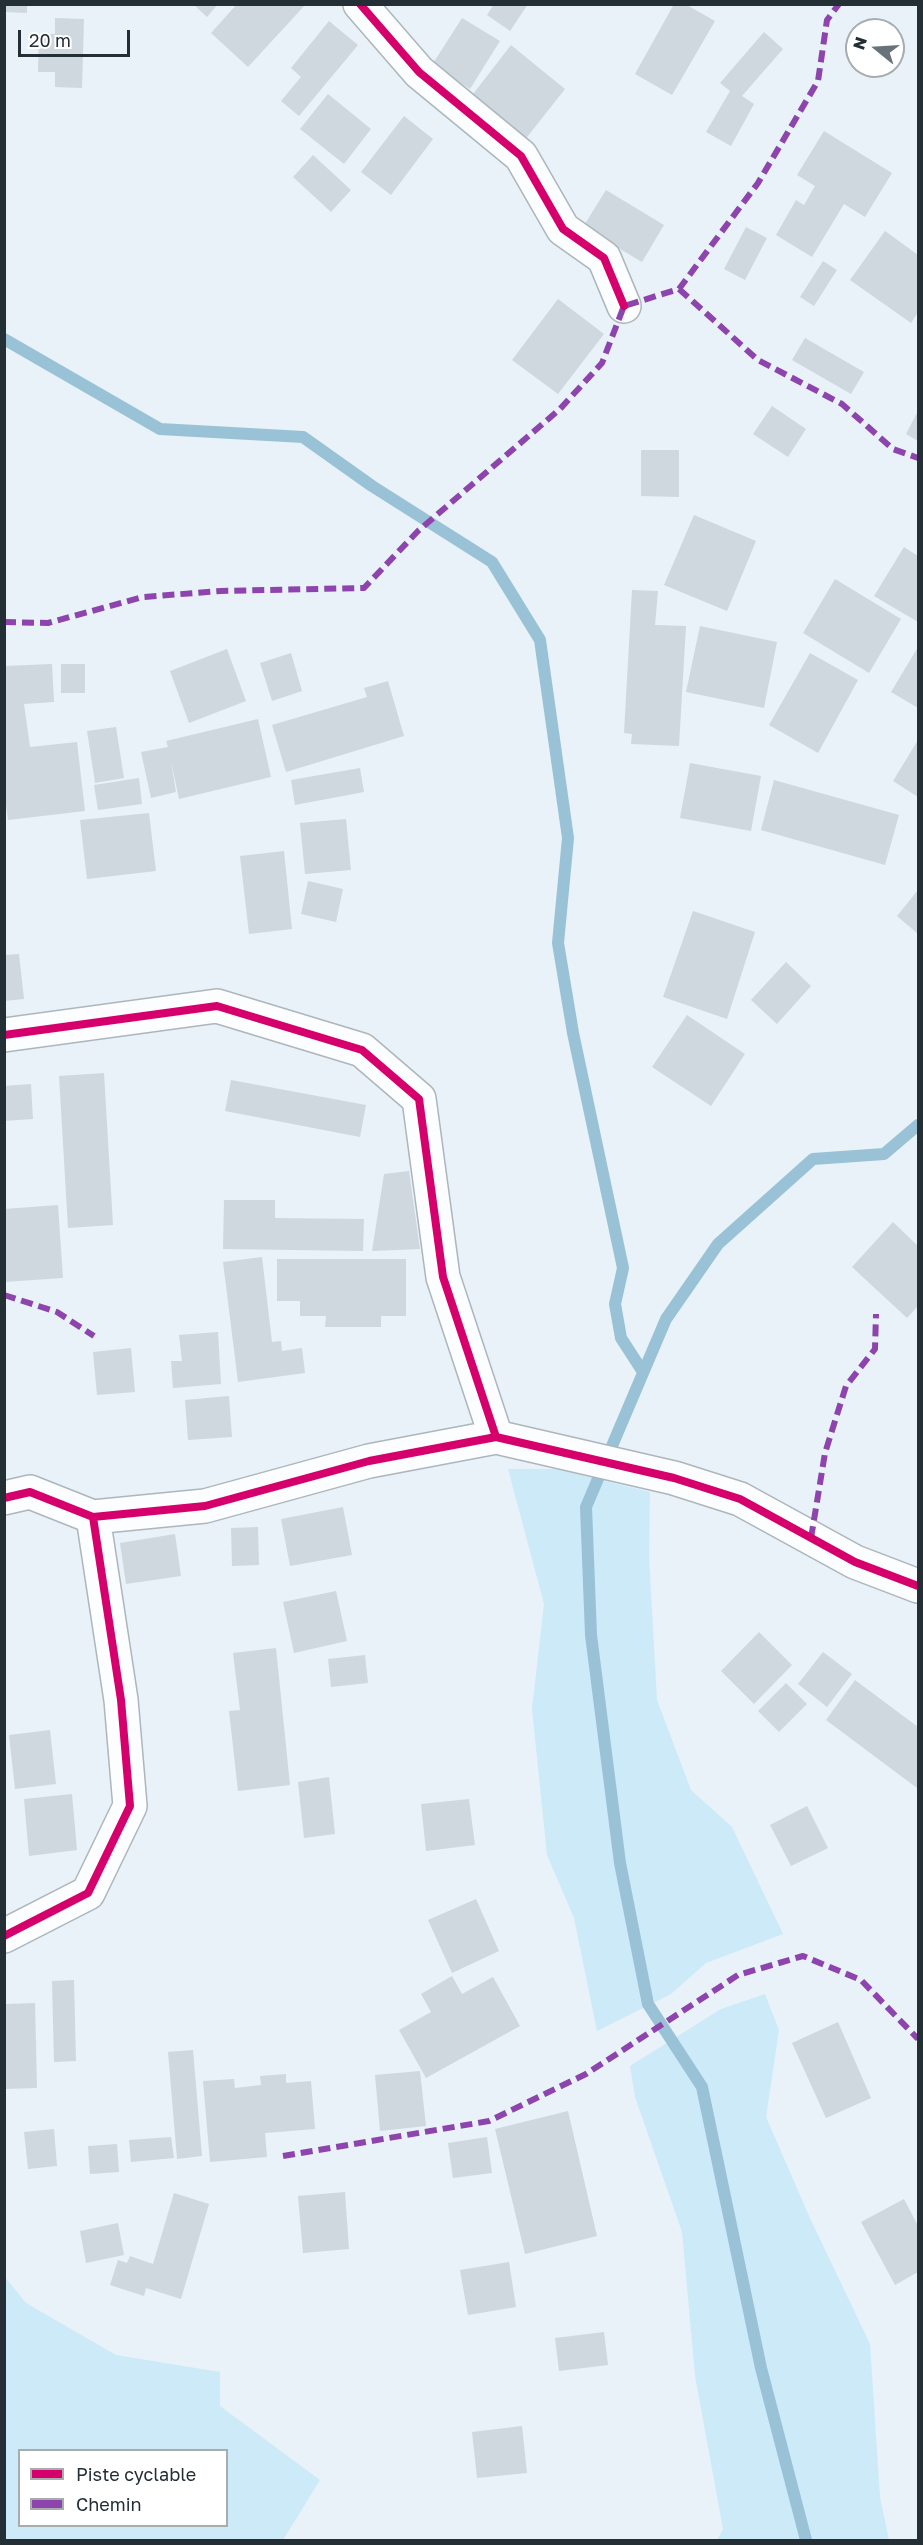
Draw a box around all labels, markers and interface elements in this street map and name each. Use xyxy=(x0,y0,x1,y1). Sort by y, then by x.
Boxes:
scale bar xyxy=(21,18,134,56)
north arrow xyxy=(845,18,905,78)
text: 20 m xyxy=(29,29,71,51)
text: N xyxy=(848,34,871,52)
legend xyxy=(18,2449,228,2527)
text: Piste cyclable xyxy=(76,2463,196,2485)
text: Chemin xyxy=(76,2493,142,2515)

